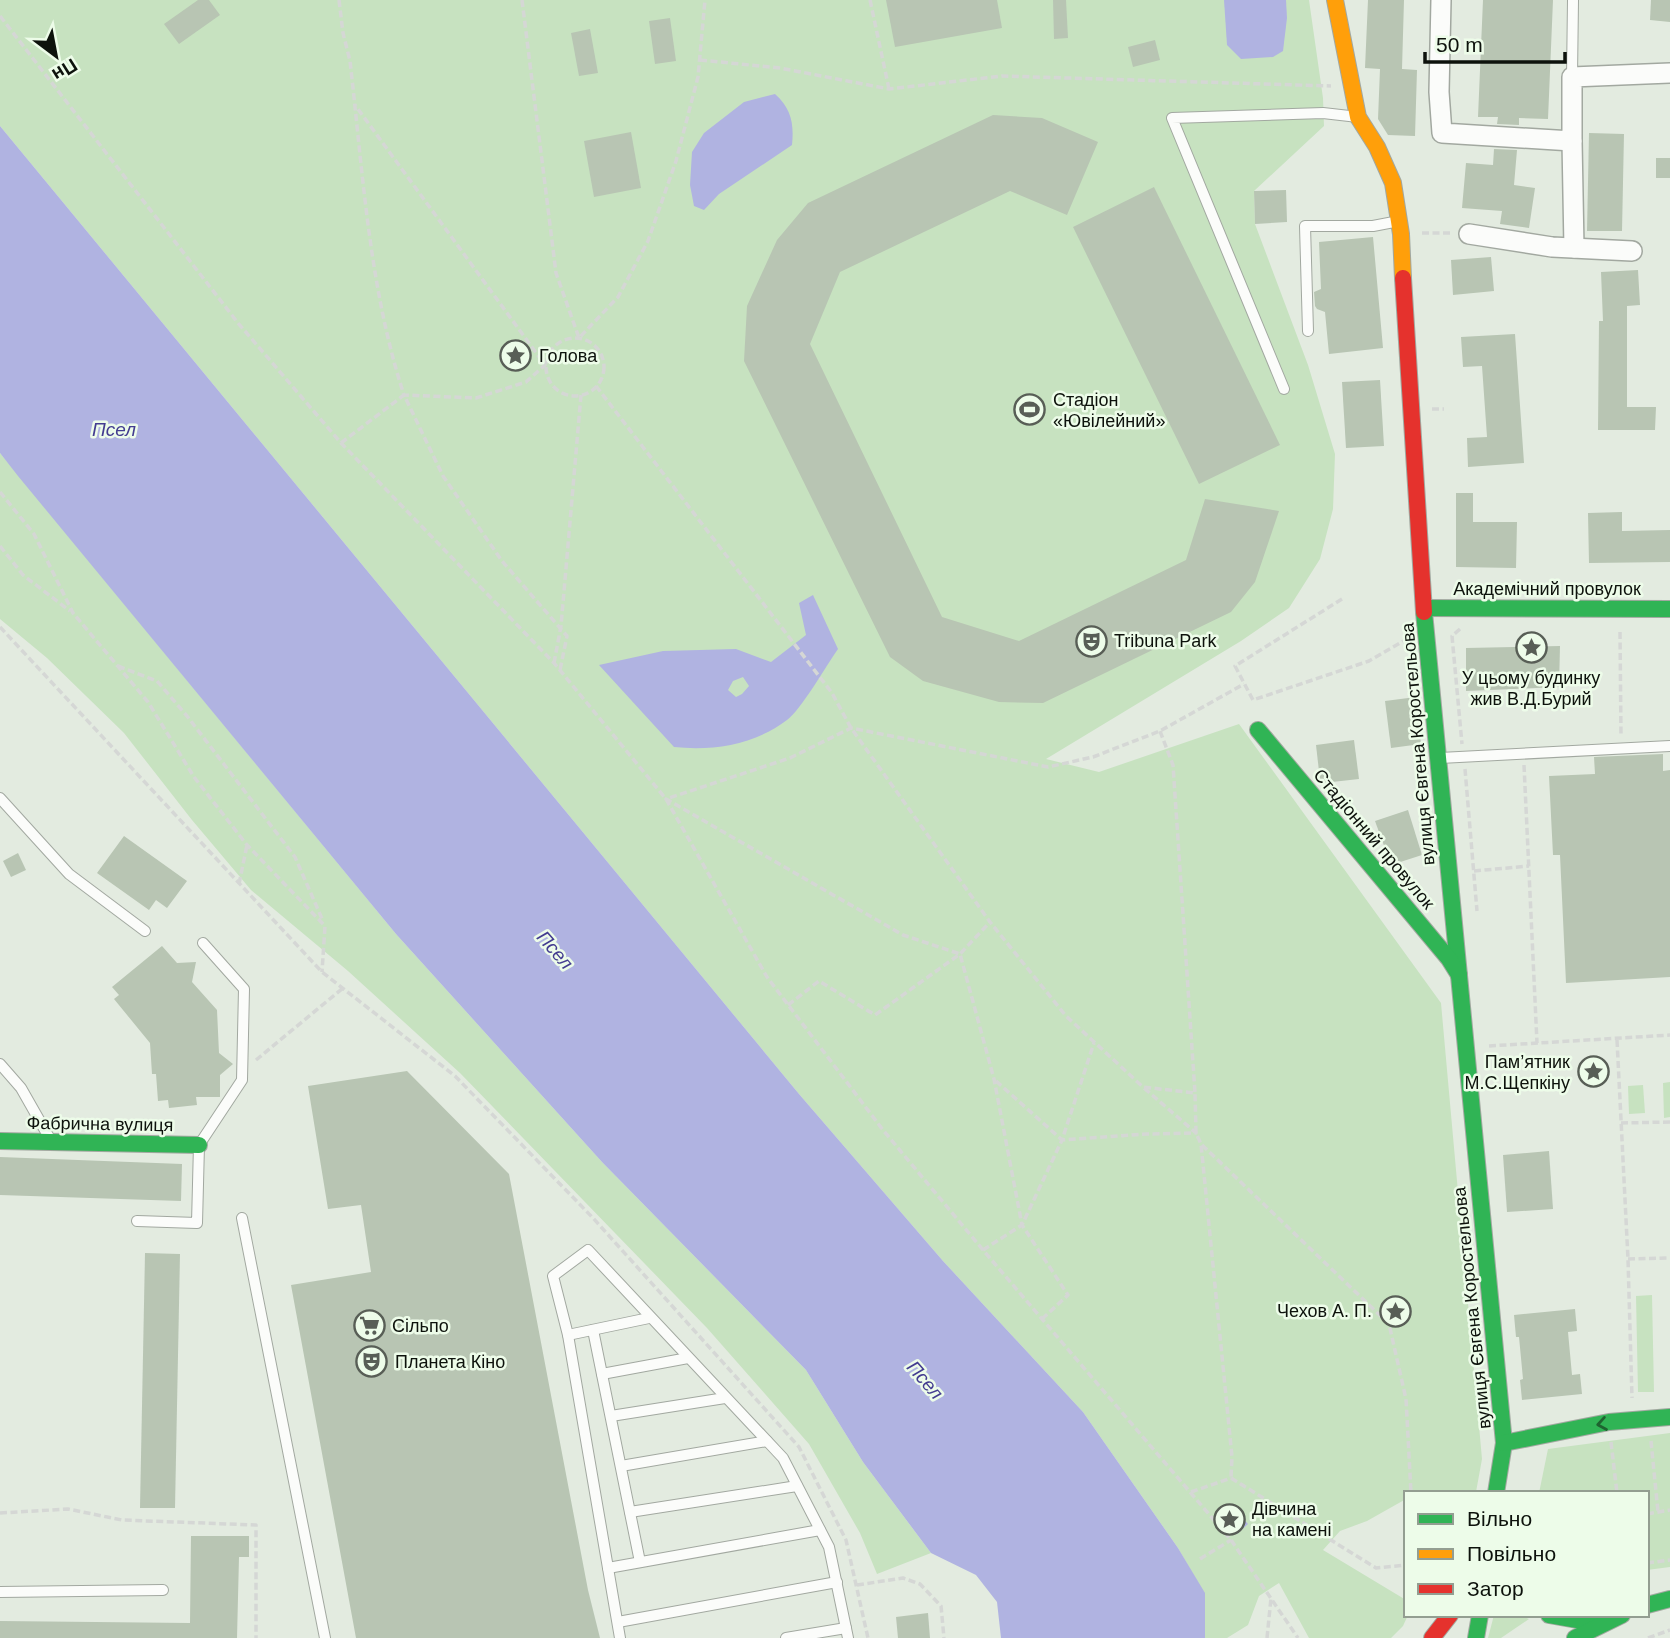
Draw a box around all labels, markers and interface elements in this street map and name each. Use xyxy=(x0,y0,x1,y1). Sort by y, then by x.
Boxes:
north arrow xyxy=(21,21,91,91)
scale bar xyxy=(1425,21,1565,65)
text: 50 m xyxy=(1436,33,1483,56)
text: Пн xyxy=(49,54,81,86)
place icon: Голова xyxy=(499,339,533,373)
place label: Голова xyxy=(539,346,598,366)
place label: Стадіон «Ювілейний» xyxy=(1053,390,1165,431)
sports icon: Стадіон «Ювілейний» xyxy=(1013,393,1047,427)
water label: Псел xyxy=(92,419,136,440)
street label: Академічний провулок xyxy=(1453,579,1641,599)
street label: вулиця Євгена Коростельова xyxy=(1397,621,1439,866)
theatre icon: Tribuna Park xyxy=(1074,624,1108,658)
place icon: У цьому будинку жив В.Д.Бурий xyxy=(1514,630,1548,664)
place label: Tribuna Park xyxy=(1114,631,1217,651)
place label: У цьому будинку жив В.Д.Бурий xyxy=(1462,668,1600,709)
street label: Стадіонний провулок xyxy=(1310,765,1439,913)
water label: Псел xyxy=(533,927,578,974)
place label: Пам’ятник М.С.Щепкіну xyxy=(1465,1052,1570,1093)
place icon: Пам’ятник М.С.Щепкіну xyxy=(1576,1055,1610,1089)
street label: Фабрична вулиця xyxy=(26,1113,174,1135)
street label: вулиця Євгена Коростельова xyxy=(1449,1185,1495,1430)
place icon: Чехов А. П. xyxy=(1378,1294,1412,1328)
place label: Чехов А. П. xyxy=(1277,1301,1372,1321)
supermarket icon: Сільпо xyxy=(352,1309,386,1343)
place label: Сільпо xyxy=(392,1316,449,1336)
theatre icon: Планета Кіно xyxy=(355,1345,389,1379)
place label: Планета Кіно xyxy=(395,1352,505,1372)
water label: Псел xyxy=(903,1357,948,1404)
one-way arrow xyxy=(1596,1416,1608,1431)
legend xyxy=(1404,1491,1649,1617)
place label: Дівчина на камені xyxy=(1252,1499,1332,1540)
place icon: Дівчина на камені xyxy=(1212,1502,1246,1536)
text: Вільно xyxy=(1467,1507,1532,1530)
text: Повільно xyxy=(1467,1542,1556,1565)
text: Затор xyxy=(1467,1577,1524,1600)

